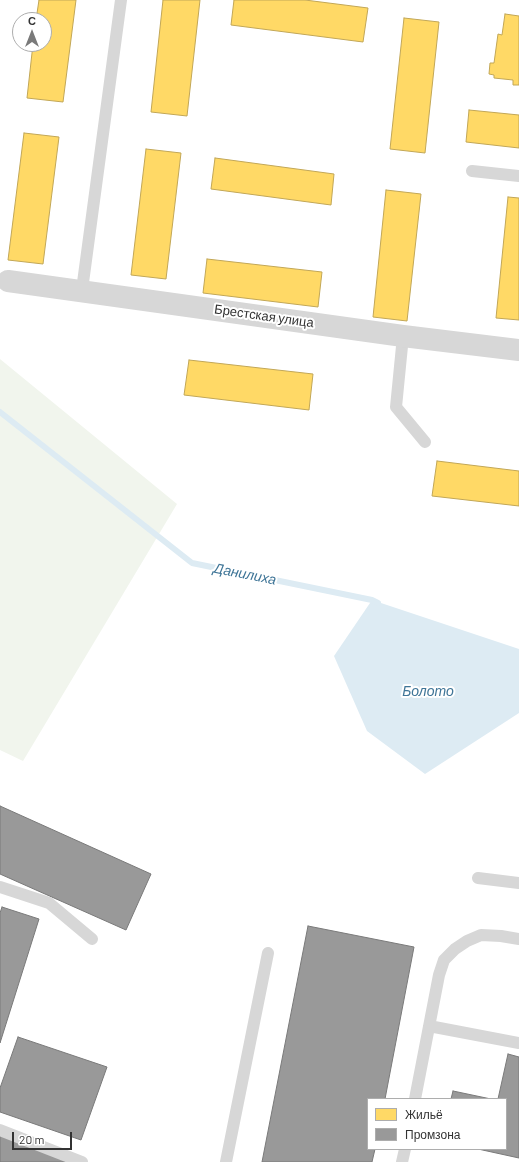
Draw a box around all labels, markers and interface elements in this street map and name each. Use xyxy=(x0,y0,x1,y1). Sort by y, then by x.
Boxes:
north arrow xyxy=(12,12,52,52)
text: С xyxy=(28,14,36,27)
street label: Брестская улица xyxy=(213,301,315,331)
water label: Данилиха xyxy=(212,560,278,588)
water label: Болото xyxy=(402,683,454,699)
legend xyxy=(367,1098,507,1150)
text: Жильё xyxy=(405,1107,443,1121)
scale bar xyxy=(14,1124,74,1150)
text: Промзона xyxy=(405,1127,460,1141)
text: 20 m xyxy=(19,1132,45,1146)

